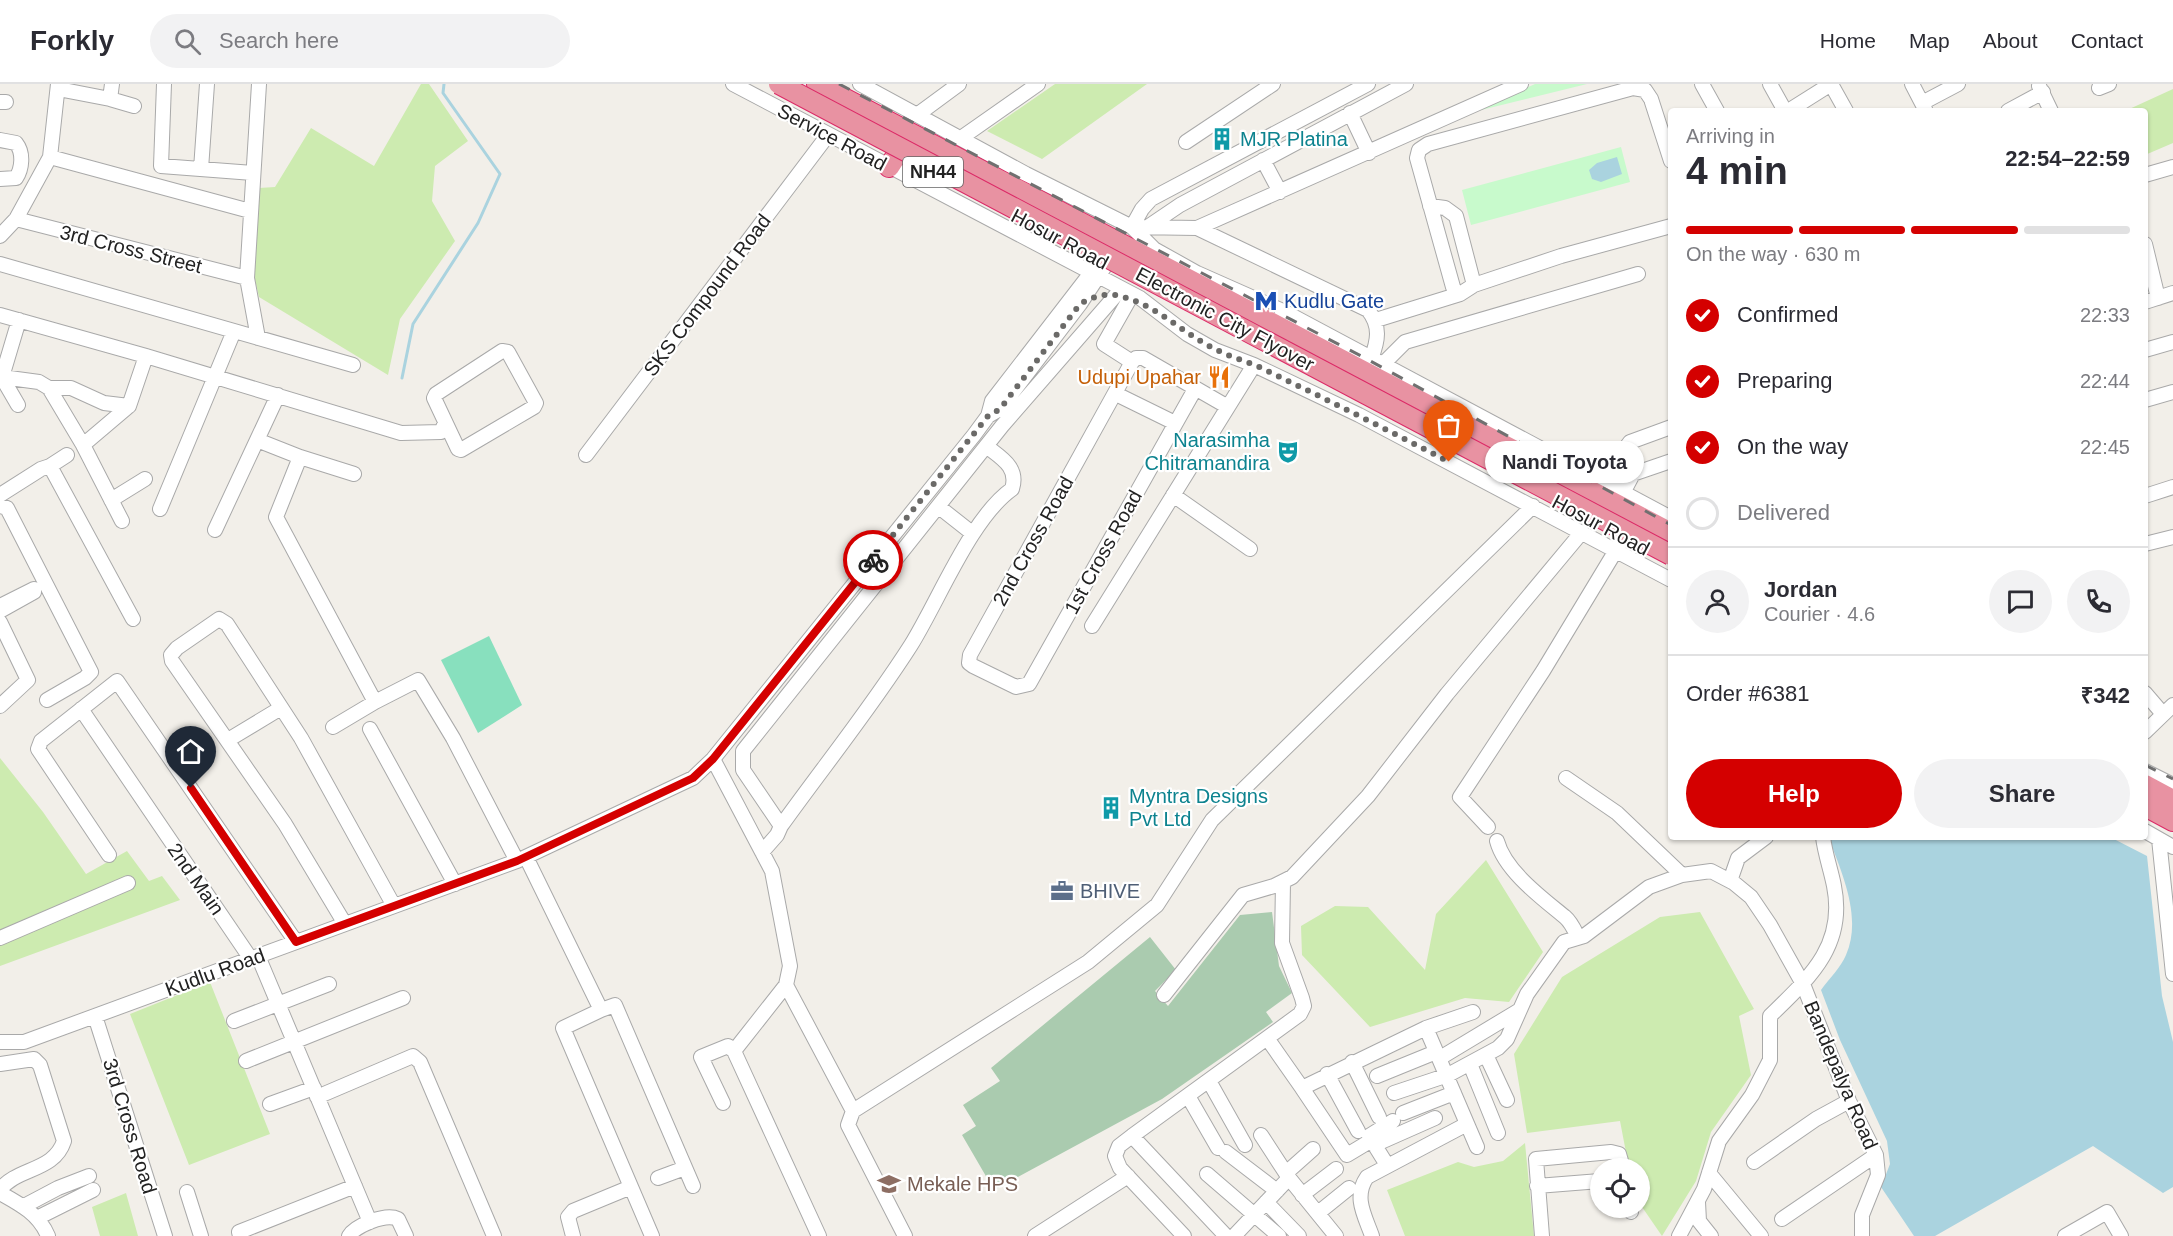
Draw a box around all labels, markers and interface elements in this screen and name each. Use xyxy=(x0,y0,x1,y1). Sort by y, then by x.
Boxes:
search box xyxy=(150,14,570,68)
text: Forkly xyxy=(30,25,114,56)
icon: search xyxy=(171,25,204,58)
text: Search here xyxy=(219,28,339,53)
text: Home xyxy=(1820,29,1876,52)
text: Map xyxy=(1909,29,1950,52)
text: About xyxy=(1983,29,2038,52)
text: Contact xyxy=(2071,29,2143,52)
street label: Service Road xyxy=(774,99,890,175)
text: Arriving in xyxy=(1686,125,1775,147)
building icon: MJR Platina xyxy=(1209,126,1235,152)
place label: MJR Platina xyxy=(1240,128,1349,150)
text: 22:54–22:59 xyxy=(2005,146,2130,171)
text: 4 min xyxy=(1686,149,1788,192)
road number: NH44 xyxy=(903,157,963,187)
street label: Hosur Road xyxy=(1008,204,1112,274)
street label: SKS Compound Road xyxy=(639,210,775,380)
street label: 3rd Cross Street xyxy=(58,221,205,277)
text: On the way · 630 m xyxy=(1686,243,1861,265)
street label: Electronic City Flyover xyxy=(1132,263,1318,376)
metro station icon: Kudlu Gate xyxy=(1253,288,1279,314)
place label: Kudlu Gate xyxy=(1284,290,1384,312)
icon: check xyxy=(1686,299,1719,332)
text: Confirmed xyxy=(1737,302,1838,327)
text: 22:33 xyxy=(2080,304,2130,326)
restaurant icon: Udupi Upahar xyxy=(1206,364,1232,390)
icon: check xyxy=(1686,365,1719,398)
place label: Udupi Upahar xyxy=(1078,366,1201,388)
text: Preparing xyxy=(1737,368,1832,393)
text: 22:44 xyxy=(2080,370,2130,392)
pin xyxy=(1423,400,1474,462)
icon: bag xyxy=(1432,409,1465,442)
place label: Narasimha Chitramandira xyxy=(1144,429,1271,474)
icon: check xyxy=(1686,431,1719,464)
text: On the way xyxy=(1737,434,1848,459)
text: 22:45 xyxy=(2080,436,2130,458)
theatre icon: Narasimha Chitramandira xyxy=(1275,439,1301,465)
callout: Nandi Toyota xyxy=(1485,441,1644,483)
text: Nandi Toyota xyxy=(1502,451,1627,473)
street label: 2nd Cross Road xyxy=(988,472,1078,610)
street label: 1st Cross Road xyxy=(1060,486,1146,618)
street label: Hosur Road xyxy=(1549,490,1653,560)
text: Delivered xyxy=(1737,500,1830,525)
courier xyxy=(843,530,903,590)
icon: bike xyxy=(857,544,890,577)
button: person xyxy=(1686,570,1749,633)
button: chat xyxy=(1989,570,2052,633)
button: phone xyxy=(2067,570,2130,633)
text: Jordan xyxy=(1764,577,1837,602)
text: Courier · 4.6 xyxy=(1764,603,1875,625)
text: Order #6381 xyxy=(1686,681,1810,706)
text: ₹342 xyxy=(2081,683,2130,708)
pin xyxy=(165,726,216,788)
icon: home xyxy=(174,735,207,768)
button: Help xyxy=(1686,759,1902,828)
button: Share xyxy=(1914,759,2130,828)
place label: Myntra Designs Pvt Ltd xyxy=(1129,785,1268,830)
building icon: Myntra Designs Pvt Ltd xyxy=(1098,795,1124,821)
street label: 2nd Main xyxy=(163,839,229,919)
office icon: BHIVE xyxy=(1049,878,1075,904)
place label: BHIVE xyxy=(1080,880,1140,902)
street label: Kudlu Road xyxy=(162,944,268,1000)
street label: Bandepalya Road xyxy=(1800,998,1882,1152)
street label: 3rd Cross Road xyxy=(99,1056,161,1196)
map controls xyxy=(1590,1158,1650,1218)
button: locate xyxy=(1590,1158,1650,1218)
school or university icon: Mekale HPS xyxy=(876,1171,902,1197)
place label: Mekale HPS xyxy=(907,1173,1018,1195)

